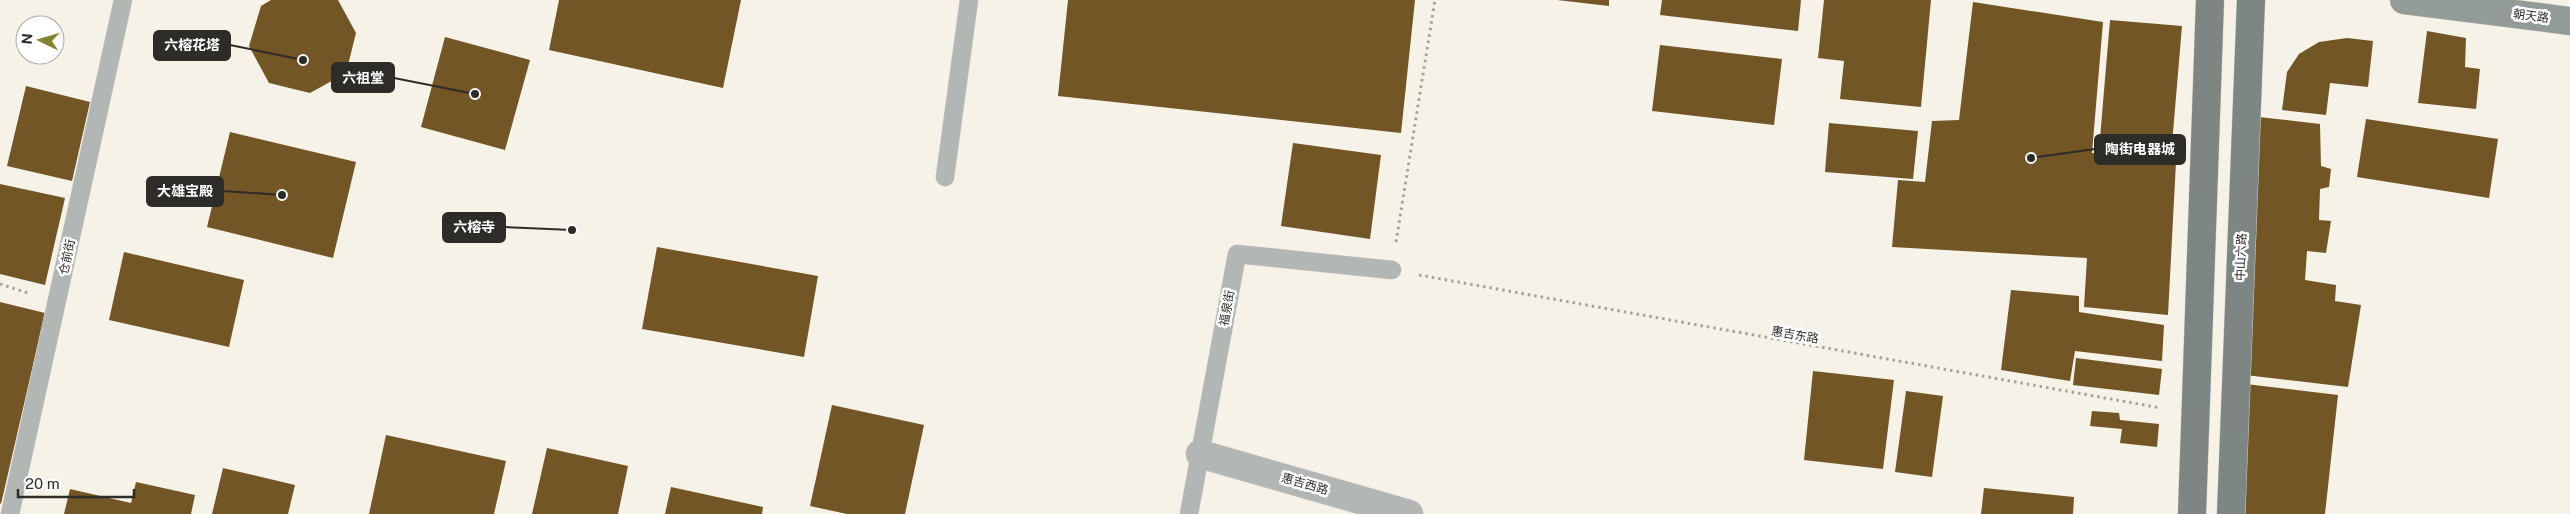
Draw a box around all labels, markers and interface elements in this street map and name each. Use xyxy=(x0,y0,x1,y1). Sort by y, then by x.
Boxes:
street label: 朝天路 xyxy=(2512,7,2550,25)
north arrow xyxy=(15,15,65,65)
callout: 六榕花塔 xyxy=(154,31,230,60)
text: N xyxy=(19,33,35,45)
text: 六榕花塔 xyxy=(164,37,220,53)
callout: 六祖堂 xyxy=(332,63,394,92)
text: 六祖堂 xyxy=(342,70,384,86)
callout: 陶街电器城 xyxy=(2095,135,2185,164)
text: 陶街电器城 xyxy=(2105,141,2175,157)
callout: 大雄宝殿 xyxy=(147,177,223,206)
text: 大雄宝殿 xyxy=(157,183,213,199)
callout: 六榕寺 xyxy=(443,213,505,242)
text: 六榕寺 xyxy=(453,219,495,235)
street label: 中山六路 xyxy=(2233,233,2249,281)
street label: 仓前街 xyxy=(56,238,78,276)
street label: 福泉街 xyxy=(1217,289,1237,327)
street label: 惠吉东路 xyxy=(1770,324,1820,346)
scale bar xyxy=(18,466,134,498)
street label: 惠吉西路 xyxy=(1280,471,1330,497)
text: 20 m xyxy=(25,475,60,492)

